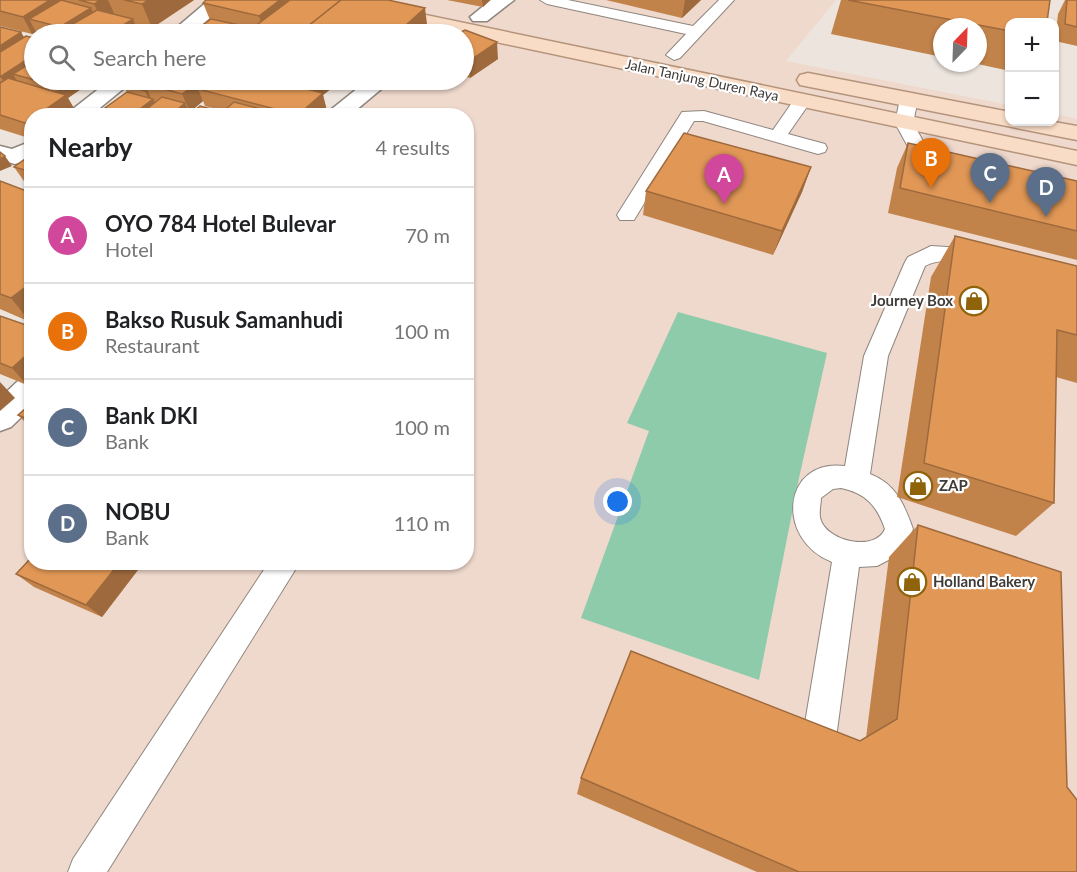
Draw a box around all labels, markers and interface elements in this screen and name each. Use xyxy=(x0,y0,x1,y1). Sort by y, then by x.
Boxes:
north arrow xyxy=(933,18,987,72)
map controls xyxy=(1005,18,1059,126)
button: + xyxy=(1005,18,1059,72)
search box xyxy=(24,24,474,90)
icon: search xyxy=(45,41,78,74)
text: Search here xyxy=(93,44,206,71)
street label: Jalan Tanjung Duren Raya xyxy=(624,55,780,104)
button: − xyxy=(1005,72,1059,126)
text: Nearby xyxy=(48,131,133,163)
text: 4 results xyxy=(375,135,450,159)
pin: B xyxy=(912,138,950,188)
pin: A xyxy=(704,154,744,204)
pin: C xyxy=(970,154,1010,203)
pin: D xyxy=(1026,168,1066,217)
text: OYO 784 Hotel Bulevar xyxy=(105,210,336,237)
text: A xyxy=(61,223,74,247)
text: 70 m xyxy=(405,223,450,247)
text: Hotel xyxy=(105,237,154,261)
shop icon: Journey Box xyxy=(958,285,990,317)
place label: Journey Box xyxy=(871,291,953,309)
text: Bakso Rusuk Samanhudi xyxy=(105,306,343,333)
text: B xyxy=(61,319,74,343)
text: 100 m xyxy=(394,319,450,343)
text: Restaurant xyxy=(105,333,200,357)
text: Bank DKI xyxy=(105,402,198,429)
text: C xyxy=(61,415,74,439)
text: 100 m xyxy=(394,415,450,439)
text: Bank xyxy=(105,429,149,453)
shop icon: ZAP xyxy=(902,470,934,502)
place label: ZAP xyxy=(939,476,968,494)
your location xyxy=(603,487,632,516)
text: NOBU xyxy=(105,498,171,525)
text: D xyxy=(60,511,75,535)
text: 110 m xyxy=(394,511,450,535)
text: Bank xyxy=(105,525,149,549)
shop icon: Holland Bakery xyxy=(896,566,928,598)
place label: Holland Bakery xyxy=(933,572,1035,590)

